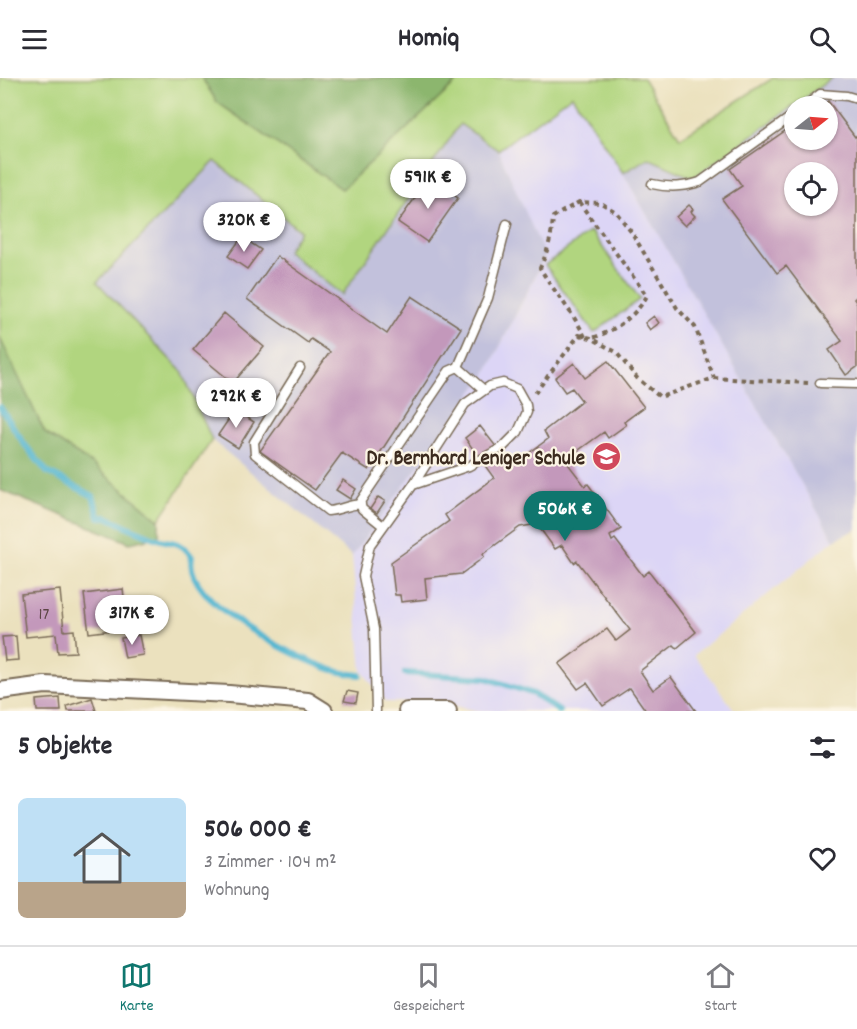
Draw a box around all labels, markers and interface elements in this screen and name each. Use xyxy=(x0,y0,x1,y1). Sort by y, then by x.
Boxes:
text: Homiq xyxy=(398,20,459,59)
icon: menu xyxy=(18,23,51,56)
icon: search xyxy=(806,23,839,56)
north arrow xyxy=(784,96,838,150)
map controls xyxy=(784,96,838,216)
pin: 591K € xyxy=(379,159,477,210)
button: locate xyxy=(784,162,838,216)
text: 591K € xyxy=(404,164,452,192)
pin: 320K € xyxy=(195,202,293,253)
text: 320K € xyxy=(217,207,271,235)
pin: 292K € xyxy=(187,378,285,429)
text: 292K € xyxy=(210,383,262,411)
school or university icon: Dr. Bernhard Leniger Schule xyxy=(590,441,622,473)
place label: Dr. Bernhard Leniger Schule xyxy=(366,445,585,475)
pin: 506K € xyxy=(516,491,614,542)
text: 506K € xyxy=(538,496,592,524)
pin: 317K € xyxy=(83,595,181,646)
text: 317K € xyxy=(109,600,155,628)
house number: 17 xyxy=(39,603,50,628)
text: 5 Objekte xyxy=(18,729,112,766)
icon: filters xyxy=(806,731,839,764)
text: 506 000 € xyxy=(204,812,312,849)
icon: home xyxy=(66,822,138,894)
icon: heart xyxy=(806,842,839,875)
text: 3 Zimmer · 104 m² xyxy=(204,849,337,877)
text: Wohnung xyxy=(204,877,269,905)
tab: Karte xyxy=(120,959,154,1018)
tab: Gespeichert xyxy=(393,959,465,1018)
tab: Start xyxy=(704,959,737,1018)

